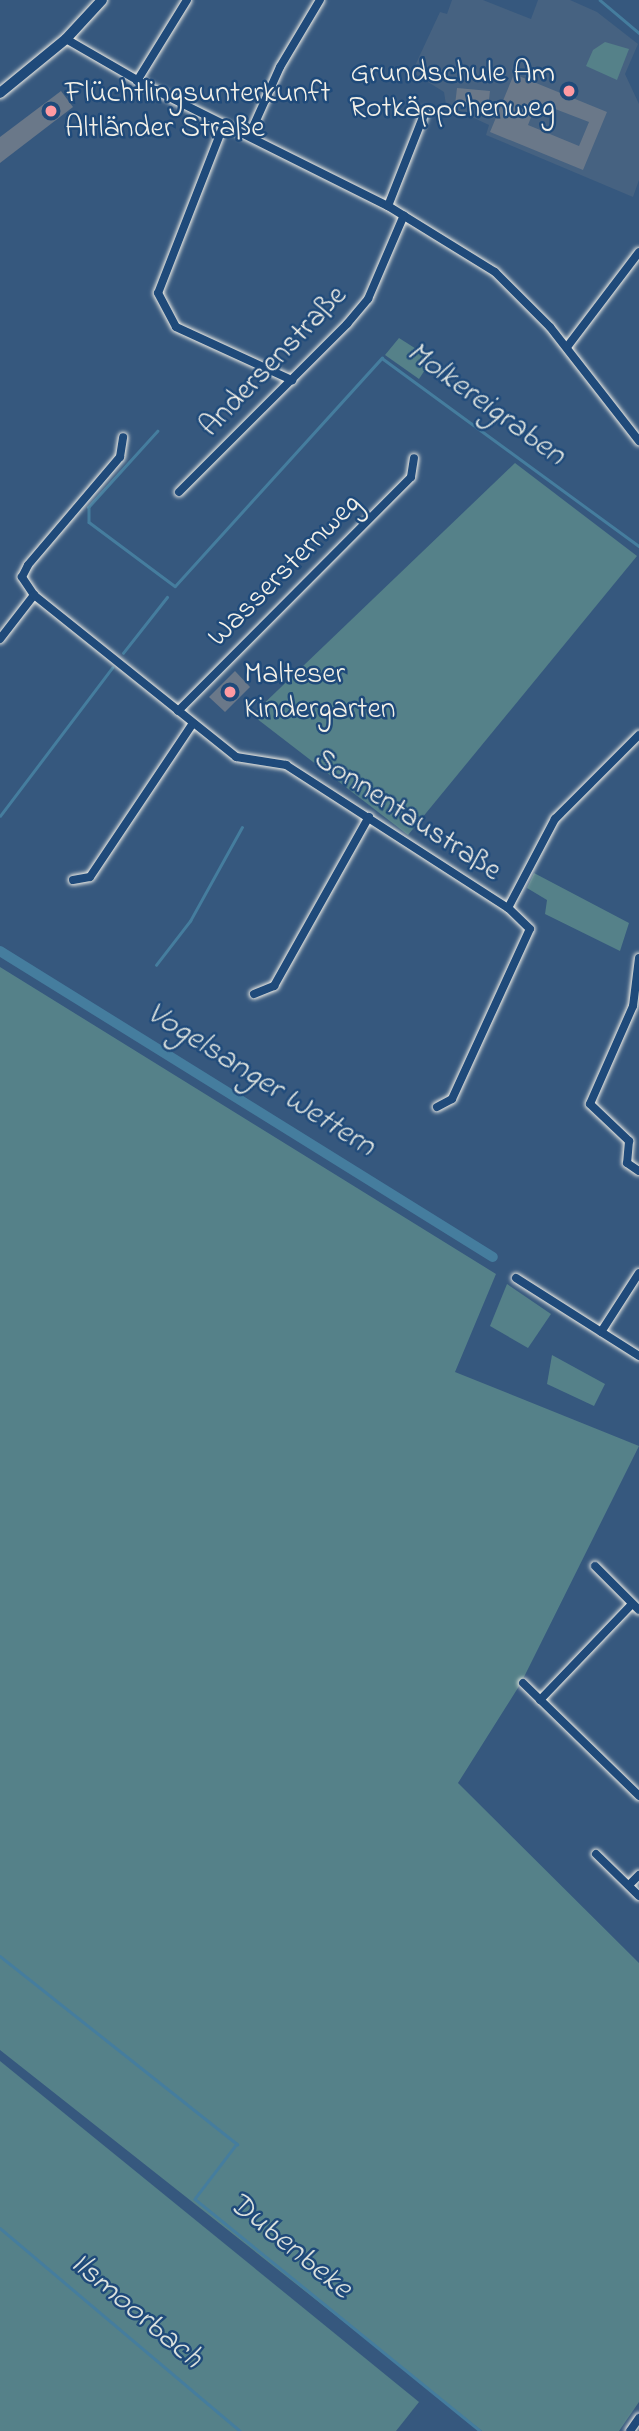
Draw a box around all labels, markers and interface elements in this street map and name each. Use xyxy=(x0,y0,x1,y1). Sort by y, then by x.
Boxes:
place label: Grundschule Am Rotkäppchenweg xyxy=(349,56,555,126)
place label: Flüchtlingsunterkunft Altländer Straße xyxy=(65,76,331,146)
marker: Grundschule Am Rotkäppchenweg xyxy=(561,83,577,99)
marker: Flüchtlingsunterkunft Altländer Straße xyxy=(43,103,59,119)
street label: Andersenstraße xyxy=(193,279,355,445)
water label: Molkereigraben xyxy=(398,334,572,476)
street label: Wassersternweg xyxy=(201,487,369,655)
place label: Malteser Kindergarten xyxy=(244,657,396,728)
marker: Malteser Kindergarten xyxy=(222,684,238,700)
street label: Sonnentaustraße xyxy=(307,742,507,890)
water label: Vogelsanger Wettern xyxy=(139,995,381,1167)
water label: Dubenbeke xyxy=(219,2185,359,2309)
water label: Ilsmoorbach xyxy=(61,2246,209,2378)

